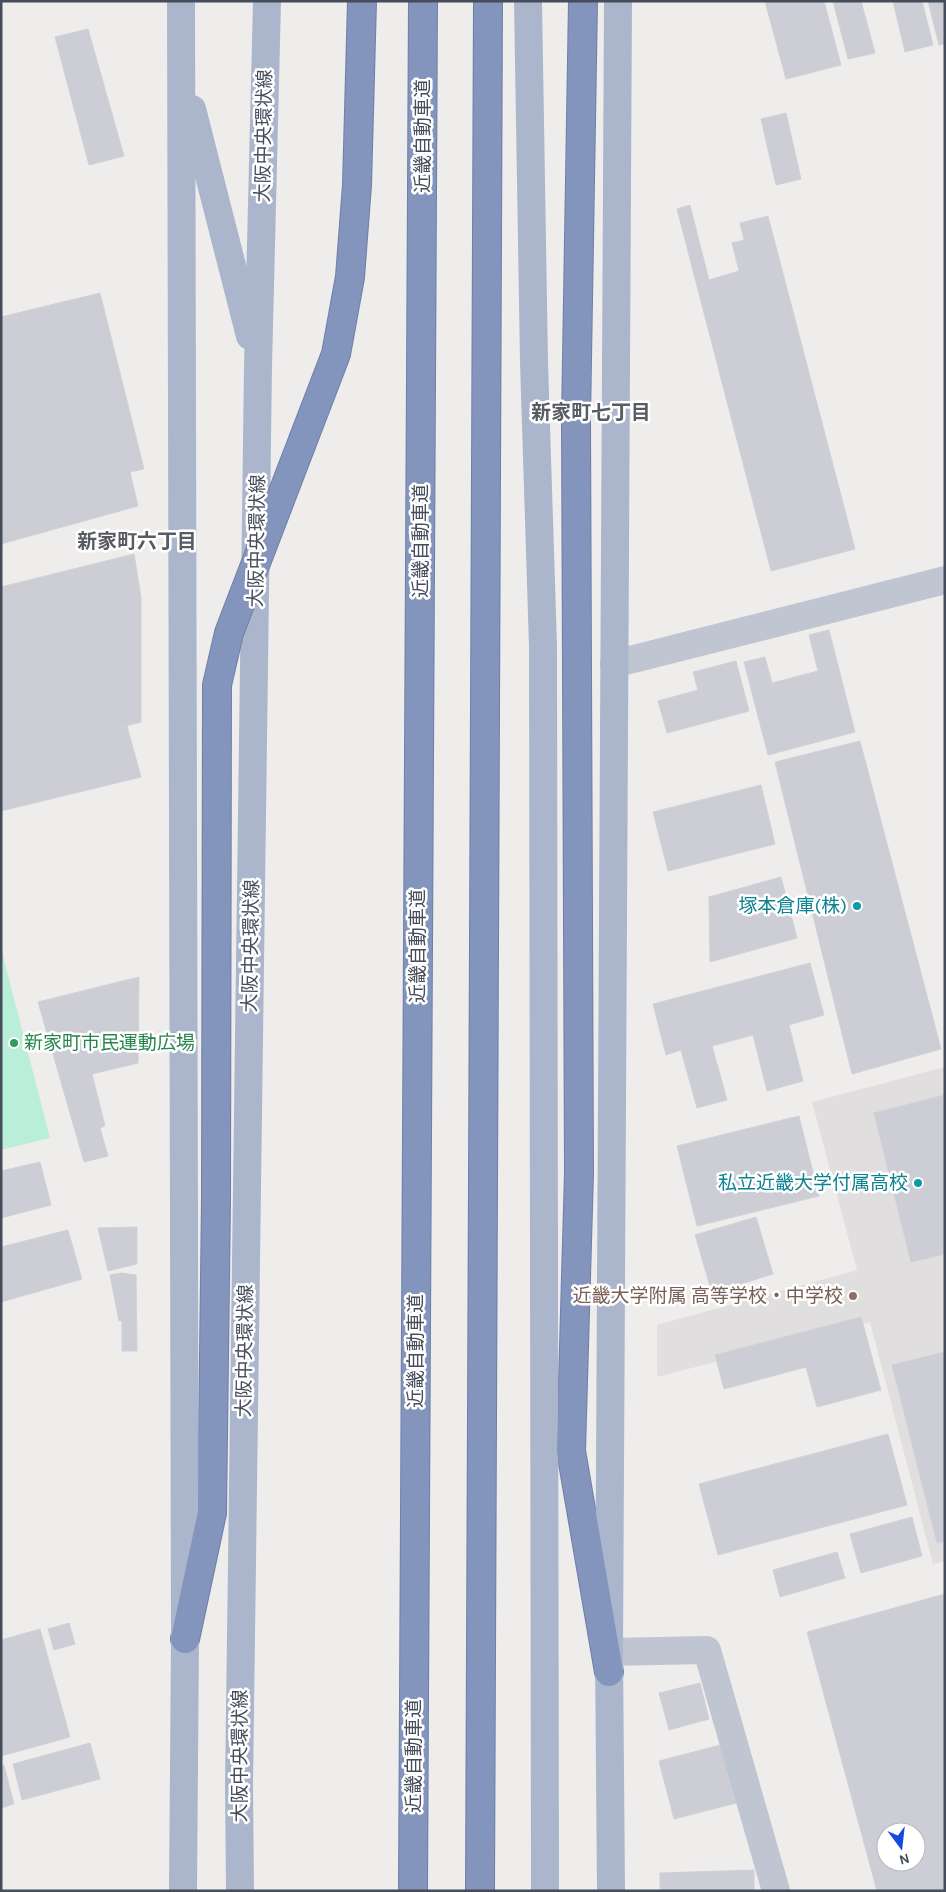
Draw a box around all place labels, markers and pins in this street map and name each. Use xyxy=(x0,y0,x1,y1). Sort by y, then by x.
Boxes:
place label: 塚本倉庫(株) xyxy=(738,895,847,917)
marker: 塚本倉庫(株) xyxy=(851,900,863,912)
place label: 新家町市民運動広場 xyxy=(24,1032,195,1054)
marker: 新家町市民運動広場 xyxy=(8,1037,20,1049)
place label: 私立近畿大学付属高校 xyxy=(718,1172,908,1194)
marker: 私立近畿大学付属高校 xyxy=(912,1177,924,1189)
place label: 近畿大学附属 高等学校・中学校 xyxy=(572,1285,843,1307)
marker: 近畿大学附属 高等学校・中学校 xyxy=(847,1290,859,1302)

